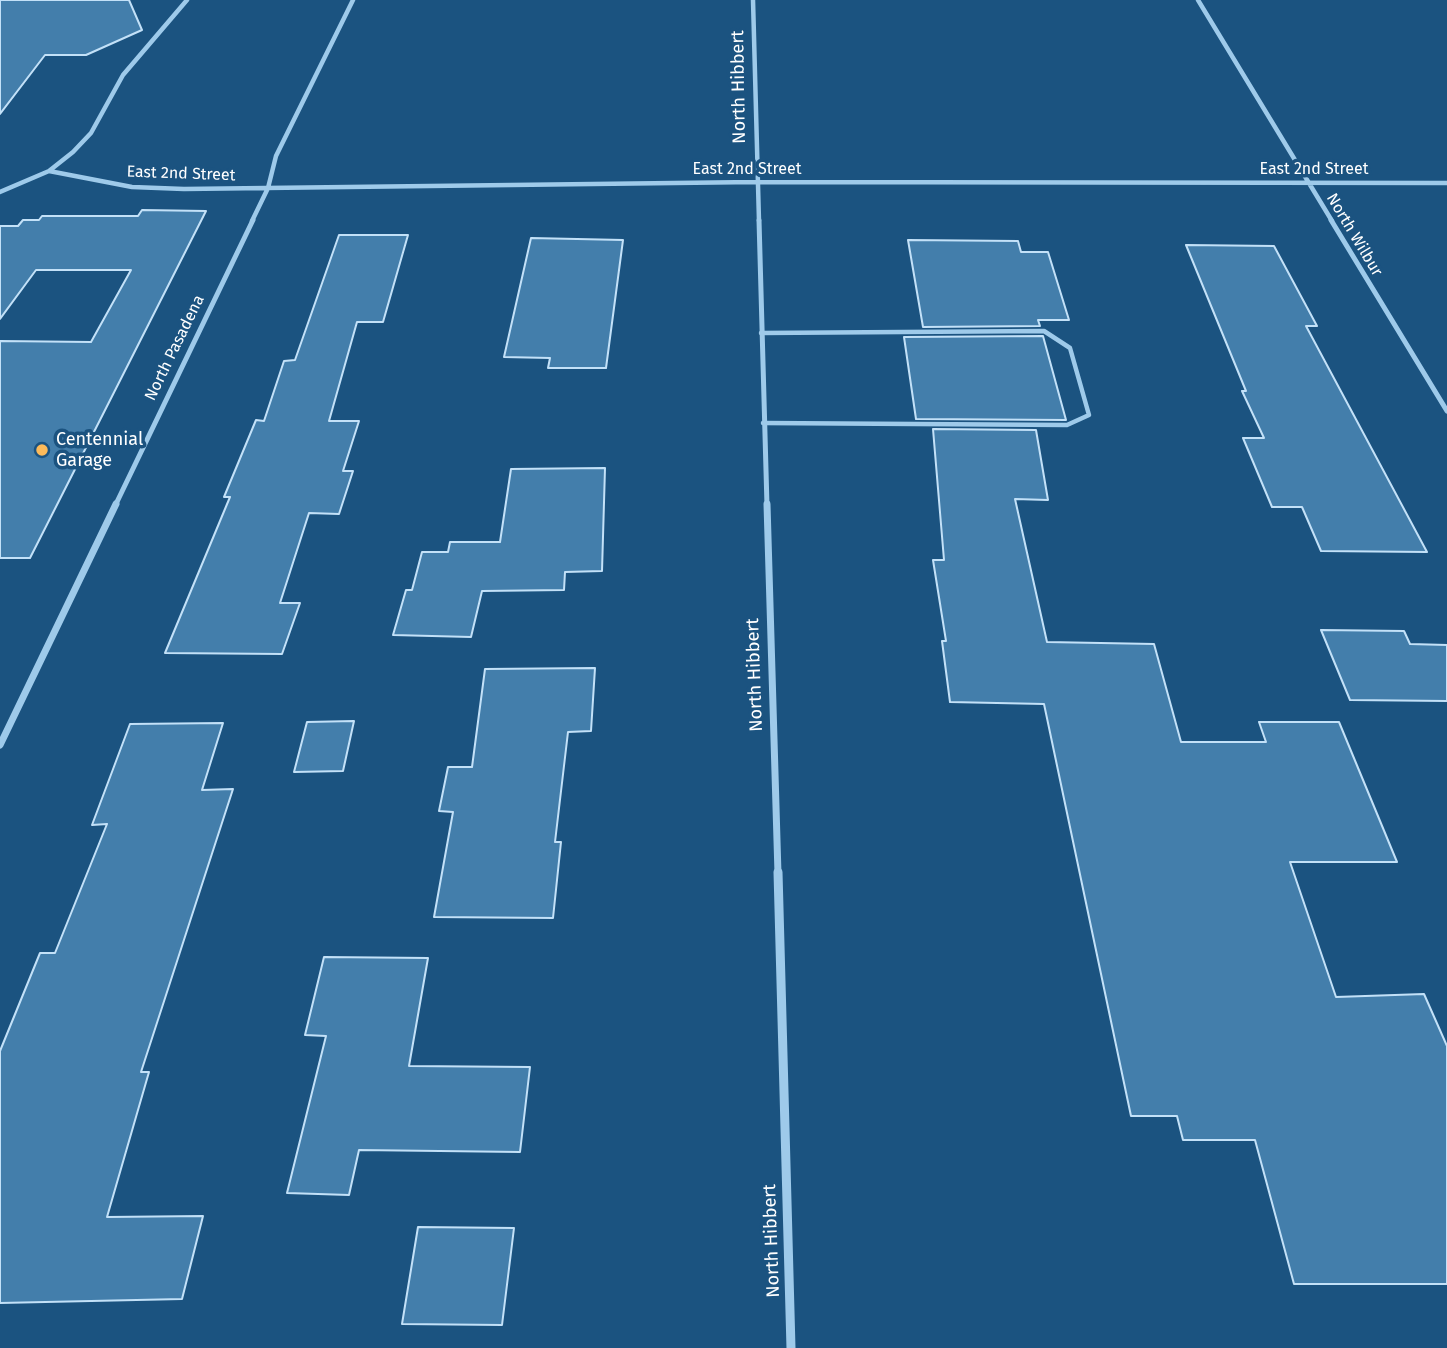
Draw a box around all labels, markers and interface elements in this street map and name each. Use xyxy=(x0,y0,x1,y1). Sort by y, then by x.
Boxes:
street label: North Hibbert xyxy=(727,30,751,144)
street label: East 2nd Street xyxy=(693,160,801,180)
street label: East 2nd Street xyxy=(1260,160,1368,180)
street label: East 2nd Street xyxy=(126,163,236,185)
street label: North Wilbur xyxy=(1322,190,1386,280)
street label: North Pasadena xyxy=(141,292,209,404)
place label: Centennial Garage xyxy=(56,429,143,472)
marker: Centennial Garage xyxy=(34,442,50,458)
street label: North Hibbert xyxy=(742,618,768,732)
street label: North Hibbert xyxy=(759,1184,785,1298)

